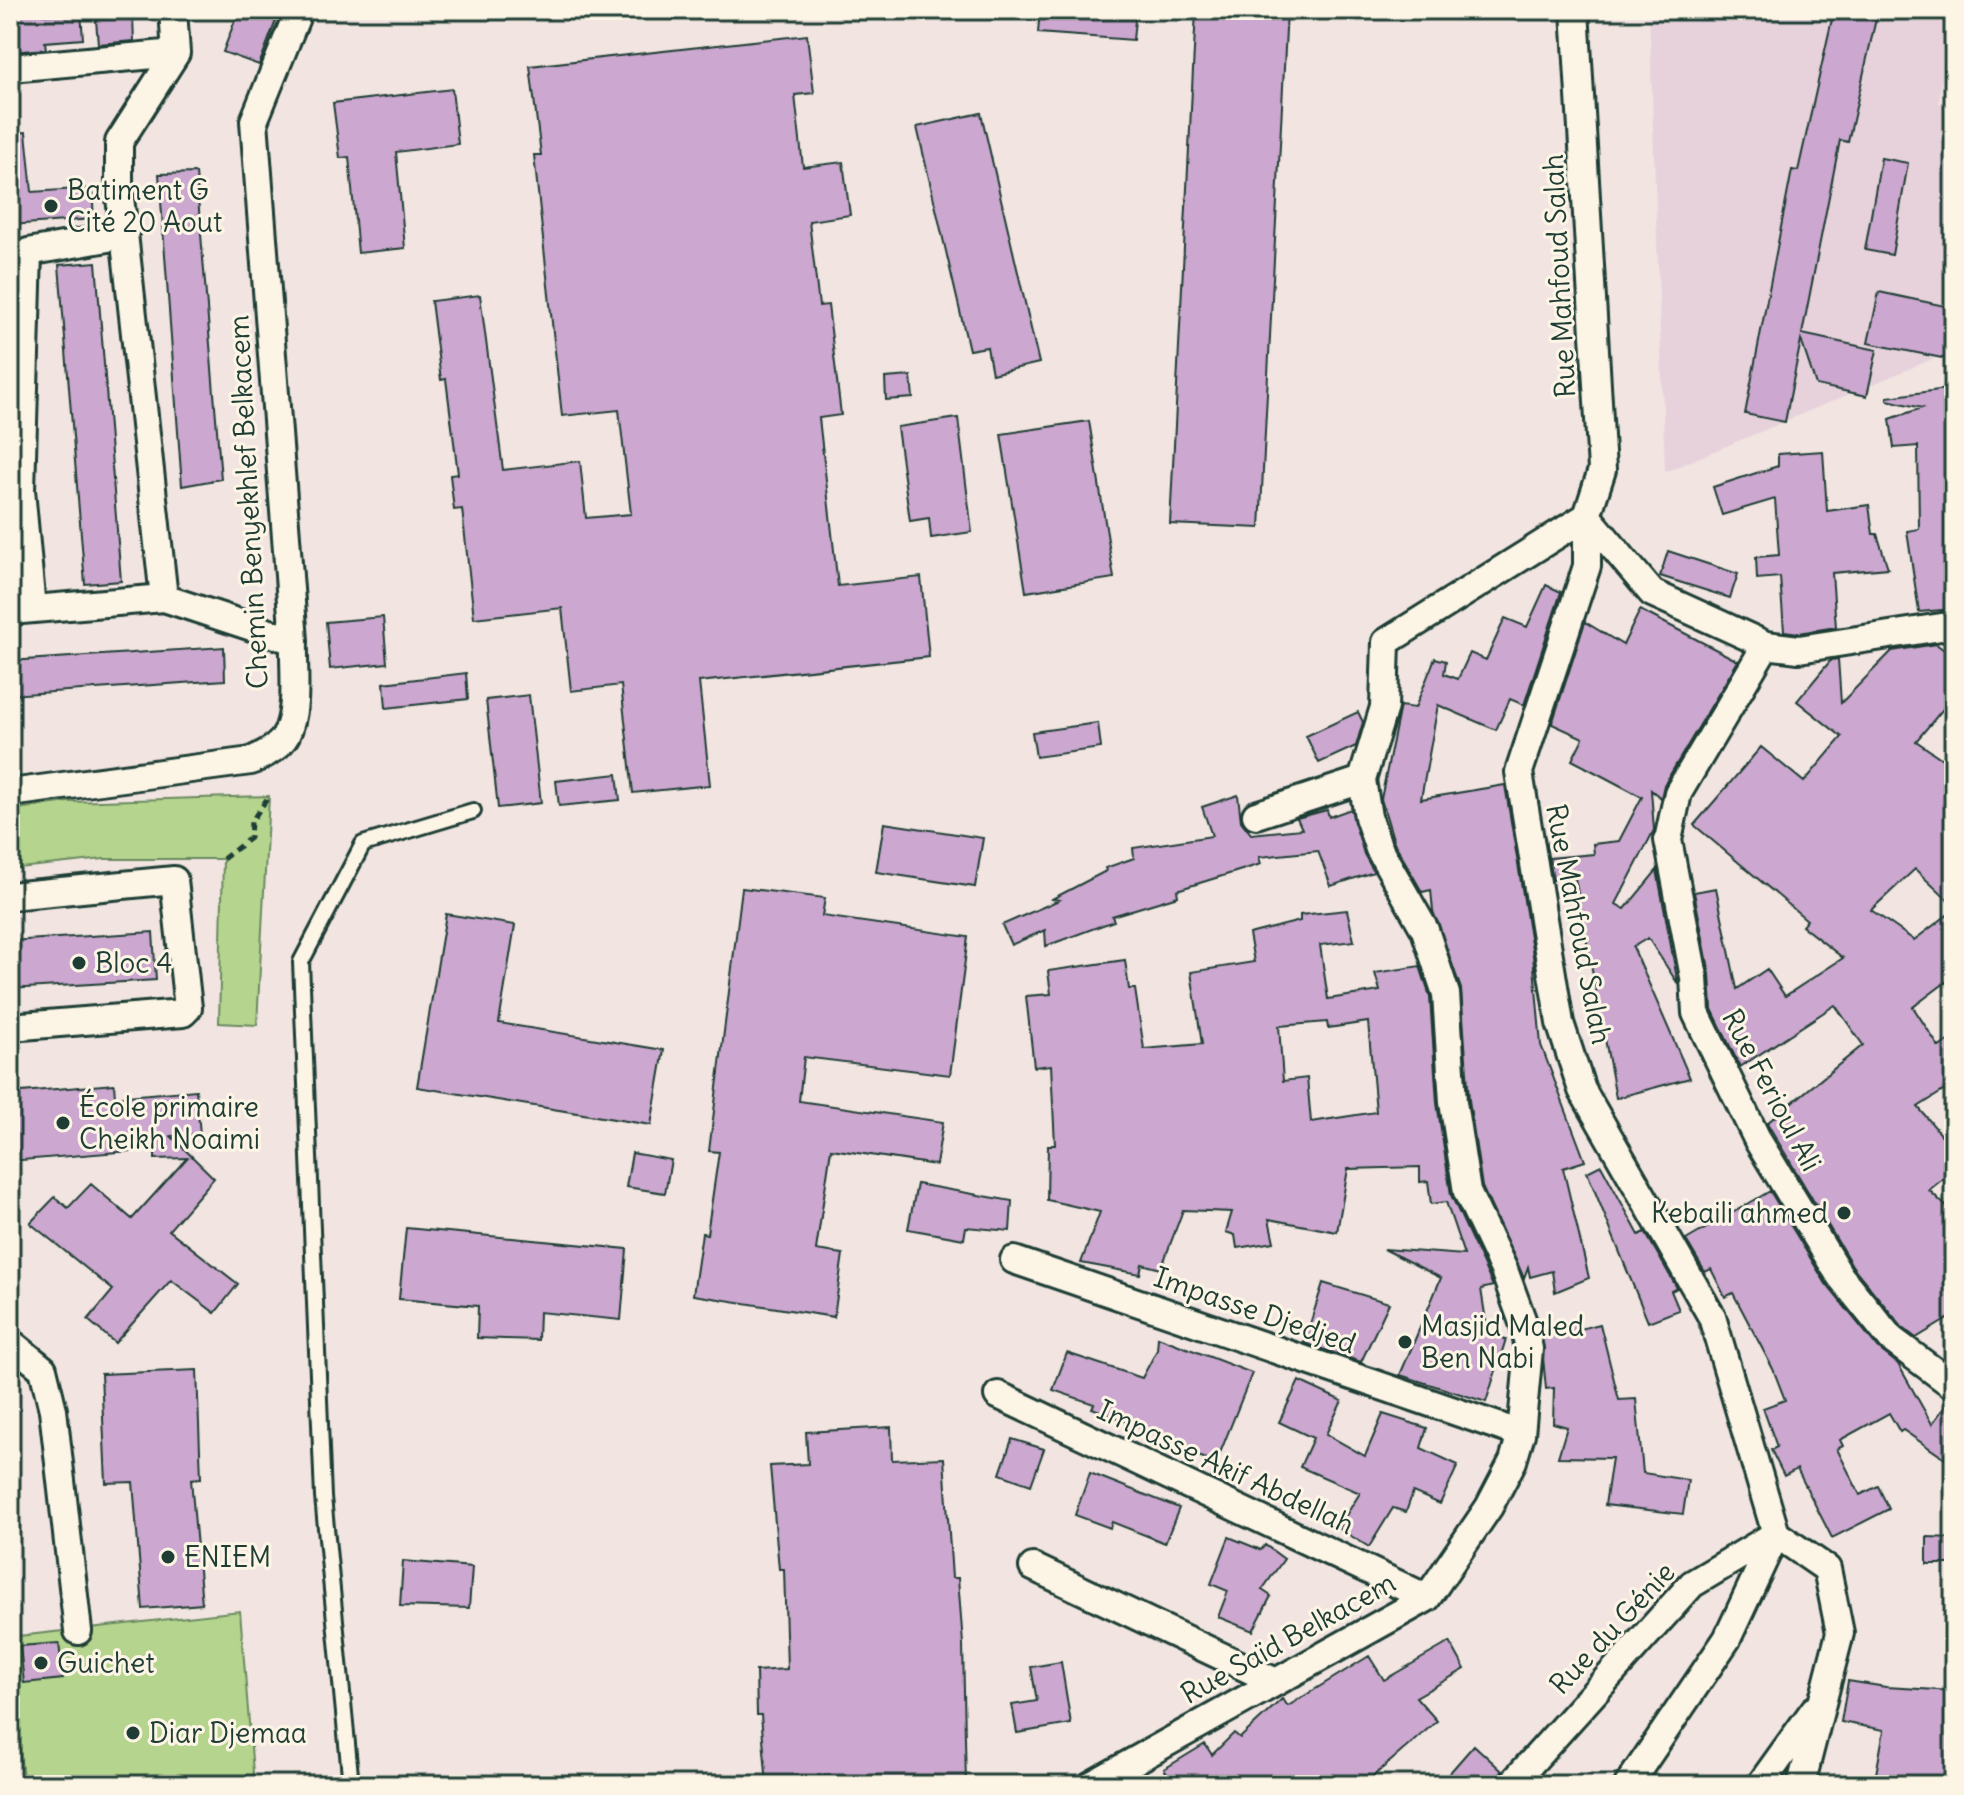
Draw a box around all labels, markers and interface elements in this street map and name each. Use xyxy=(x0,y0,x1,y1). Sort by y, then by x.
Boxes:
street label: Rue Mahfoud Salah xyxy=(1535,153,1583,399)
place label: Batiment G Cité 20 Aout xyxy=(67,172,223,240)
marker: Batiment G Cité 20 Aout xyxy=(42,197,60,215)
street label: Chemin Benyekhlef Belkacem xyxy=(220,314,276,690)
street label: Rue Mahfoud Salah xyxy=(1538,801,1620,1047)
place label: Bloc 4 xyxy=(95,945,172,981)
marker: Bloc 4 xyxy=(70,954,88,972)
street label: Rue Ferioul Ali xyxy=(1714,1003,1830,1177)
place label: École primaire Cheikh Noaimi xyxy=(79,1088,260,1157)
marker: École primaire Cheikh Noaimi xyxy=(54,1114,72,1132)
place label: Kebaili ahmed xyxy=(1651,1195,1828,1231)
marker: Kebaili ahmed xyxy=(1835,1204,1853,1222)
street label: Impasse Djedjed xyxy=(1149,1259,1361,1361)
place label: Masjid Maled Ben Nabi xyxy=(1421,1308,1584,1376)
marker: Masjid Maled Ben Nabi xyxy=(1396,1333,1414,1351)
street label: Impasse Akif Abdellah xyxy=(1092,1392,1360,1542)
place label: ENIEM xyxy=(184,1539,271,1575)
marker: ENIEM xyxy=(159,1548,177,1566)
street label: Rue du Génie xyxy=(1542,1554,1682,1702)
street label: Rue Saïd Belkacem xyxy=(1174,1564,1402,1712)
place label: Guichet xyxy=(57,1645,155,1681)
marker: Guichet xyxy=(32,1654,50,1672)
place label: Diar Djemaa xyxy=(149,1715,307,1751)
marker: Diar Djemaa xyxy=(124,1724,142,1742)

